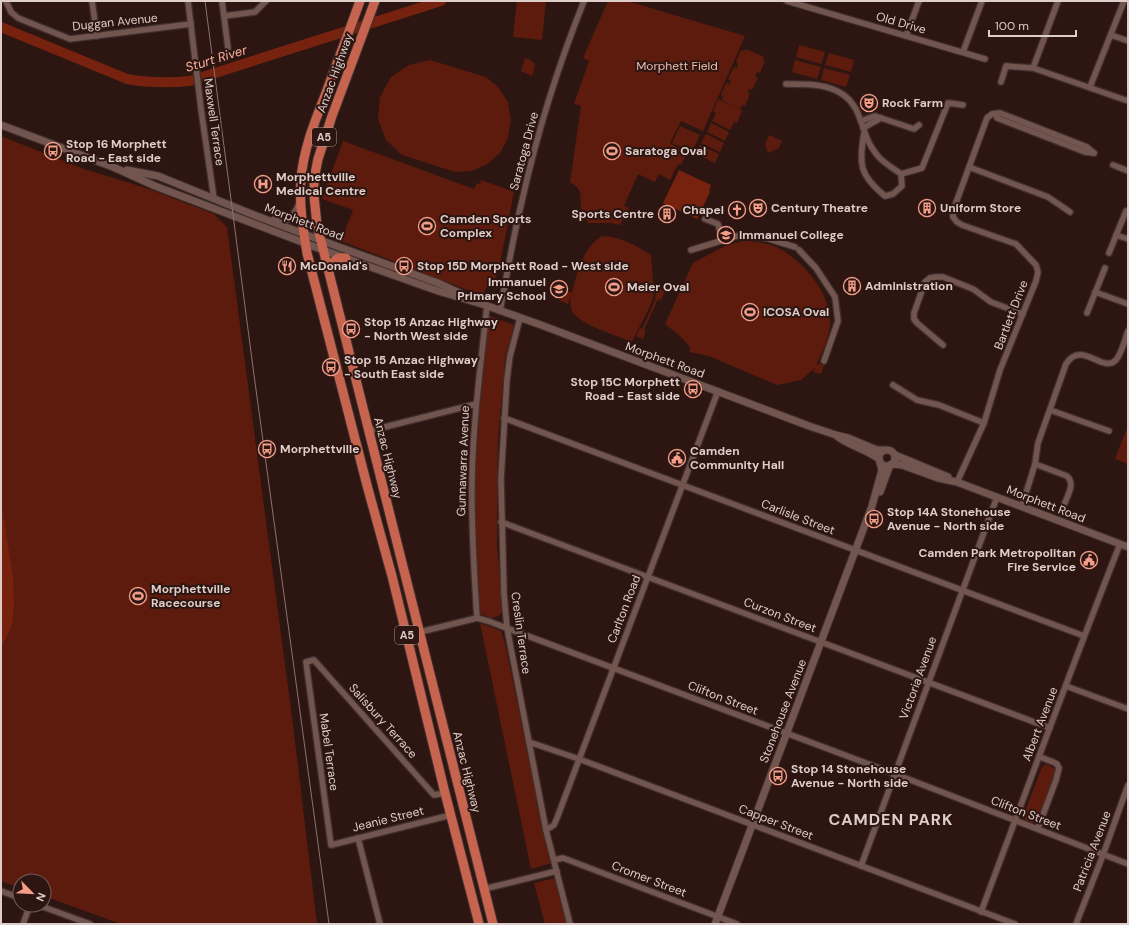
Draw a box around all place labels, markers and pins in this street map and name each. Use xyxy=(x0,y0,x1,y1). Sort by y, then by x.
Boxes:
theatre icon: Rock Farm xyxy=(859,93,879,113)
place label: Rock Farm xyxy=(882,95,943,111)
place label: Stop 16 Morphett Road - East side xyxy=(66,136,167,166)
bus stop icon: Stop 16 Morphett Road - East side xyxy=(43,141,63,161)
sports icon: Saratoga Oval xyxy=(602,141,622,161)
place label: Saratoga Oval xyxy=(625,143,706,159)
place label: Morphettville Medical Centre xyxy=(276,169,366,199)
hospital icon: Morphettville Medical Centre xyxy=(253,174,273,194)
theatre icon: Century Theatre xyxy=(748,198,768,218)
building icon: Uniform Store xyxy=(917,198,937,218)
church icon: Chapel xyxy=(727,200,747,220)
place label: Century Theatre xyxy=(771,200,868,216)
place label: Uniform Store xyxy=(940,200,1021,216)
place label: Chapel xyxy=(682,202,724,218)
building icon: Sports Centre xyxy=(657,204,677,224)
place label: Sports Centre xyxy=(572,206,654,222)
place label: Camden Sports Complex xyxy=(440,211,531,241)
sports icon: Camden Sports Complex xyxy=(417,216,437,236)
school or university icon: Immanuel College xyxy=(716,225,736,245)
place label: Immanuel College xyxy=(739,227,844,243)
restaurant icon: McDonald's xyxy=(277,256,297,276)
bus stop icon: Stop 15D Morphett Road - West side xyxy=(394,256,414,276)
place label: McDonald's xyxy=(300,258,368,274)
place label: Stop 15D Morphett Road - West side xyxy=(417,258,629,274)
place label: Immanuel Primary School xyxy=(457,274,546,304)
building icon: Administration xyxy=(842,276,862,296)
sports icon: Meier Oval xyxy=(604,277,624,297)
place label: Administration xyxy=(865,278,953,294)
school or university icon: Immanuel Primary School xyxy=(549,279,569,299)
place label: Meier Oval xyxy=(627,279,689,295)
sports icon: ICOSA Oval xyxy=(740,302,760,322)
place label: ICOSA Oval xyxy=(763,304,829,320)
place label: Stop 15 Anzac Highway - North West side xyxy=(364,314,499,344)
bus stop icon: Stop 15 Anzac Highway - North West side xyxy=(341,319,361,339)
place label: Stop 15 Anzac Highway - South East side xyxy=(344,352,479,382)
bus stop icon: Stop 15 Anzac Highway - South East side xyxy=(321,357,341,377)
place label: Stop 15C Morphett Road - East side xyxy=(571,374,680,404)
bus stop icon: Stop 15C Morphett Road - East side xyxy=(683,379,703,399)
bus stop icon: Morphettville xyxy=(257,439,277,459)
place label: Morphettville xyxy=(280,441,359,457)
place label: Camden Community Hall xyxy=(690,443,784,473)
public building icon: Camden Community Hall xyxy=(667,448,687,468)
place label: Stop 14A Stonehouse Avenue - North side xyxy=(887,504,1011,534)
bus stop icon: Stop 14A Stonehouse Avenue - North side xyxy=(864,509,884,529)
place label: Camden Park Metropolitan Fire Service xyxy=(918,545,1076,575)
public building icon: Camden Park Metropolitan Fire Service xyxy=(1079,550,1099,570)
place label: Morphettville Racecourse xyxy=(151,581,230,611)
sports icon: Morphettville Racecourse xyxy=(128,586,148,606)
place label: Stop 14 Stonehouse Avenue - North side xyxy=(791,761,908,791)
bus stop icon: Stop 14 Stonehouse Avenue - North side xyxy=(768,766,788,786)

